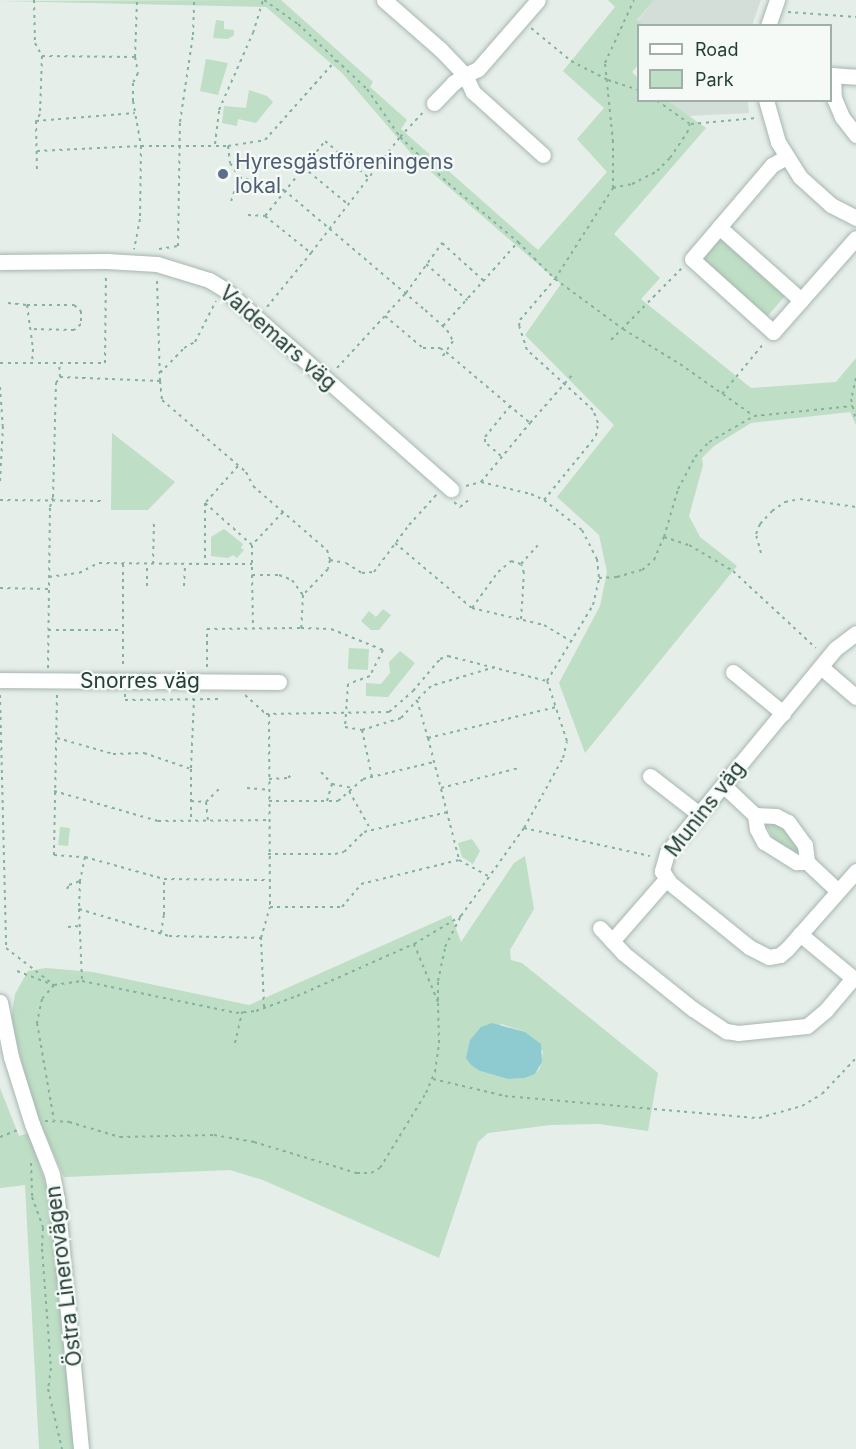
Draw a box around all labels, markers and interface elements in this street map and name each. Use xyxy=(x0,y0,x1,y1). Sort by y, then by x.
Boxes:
legend xyxy=(637,24,832,102)
text: Road xyxy=(695,39,738,60)
text: Park xyxy=(695,69,734,90)
place label: Hyresgästföreningens lokal xyxy=(235,149,454,199)
marker: Hyresgästföreningens lokal xyxy=(216,167,230,181)
street label: Valdemars väg xyxy=(214,280,342,396)
street label: Snorres väg xyxy=(80,668,200,694)
street label: Munins väg xyxy=(660,756,750,862)
street label: Östra Linerovägen xyxy=(40,1184,88,1368)

